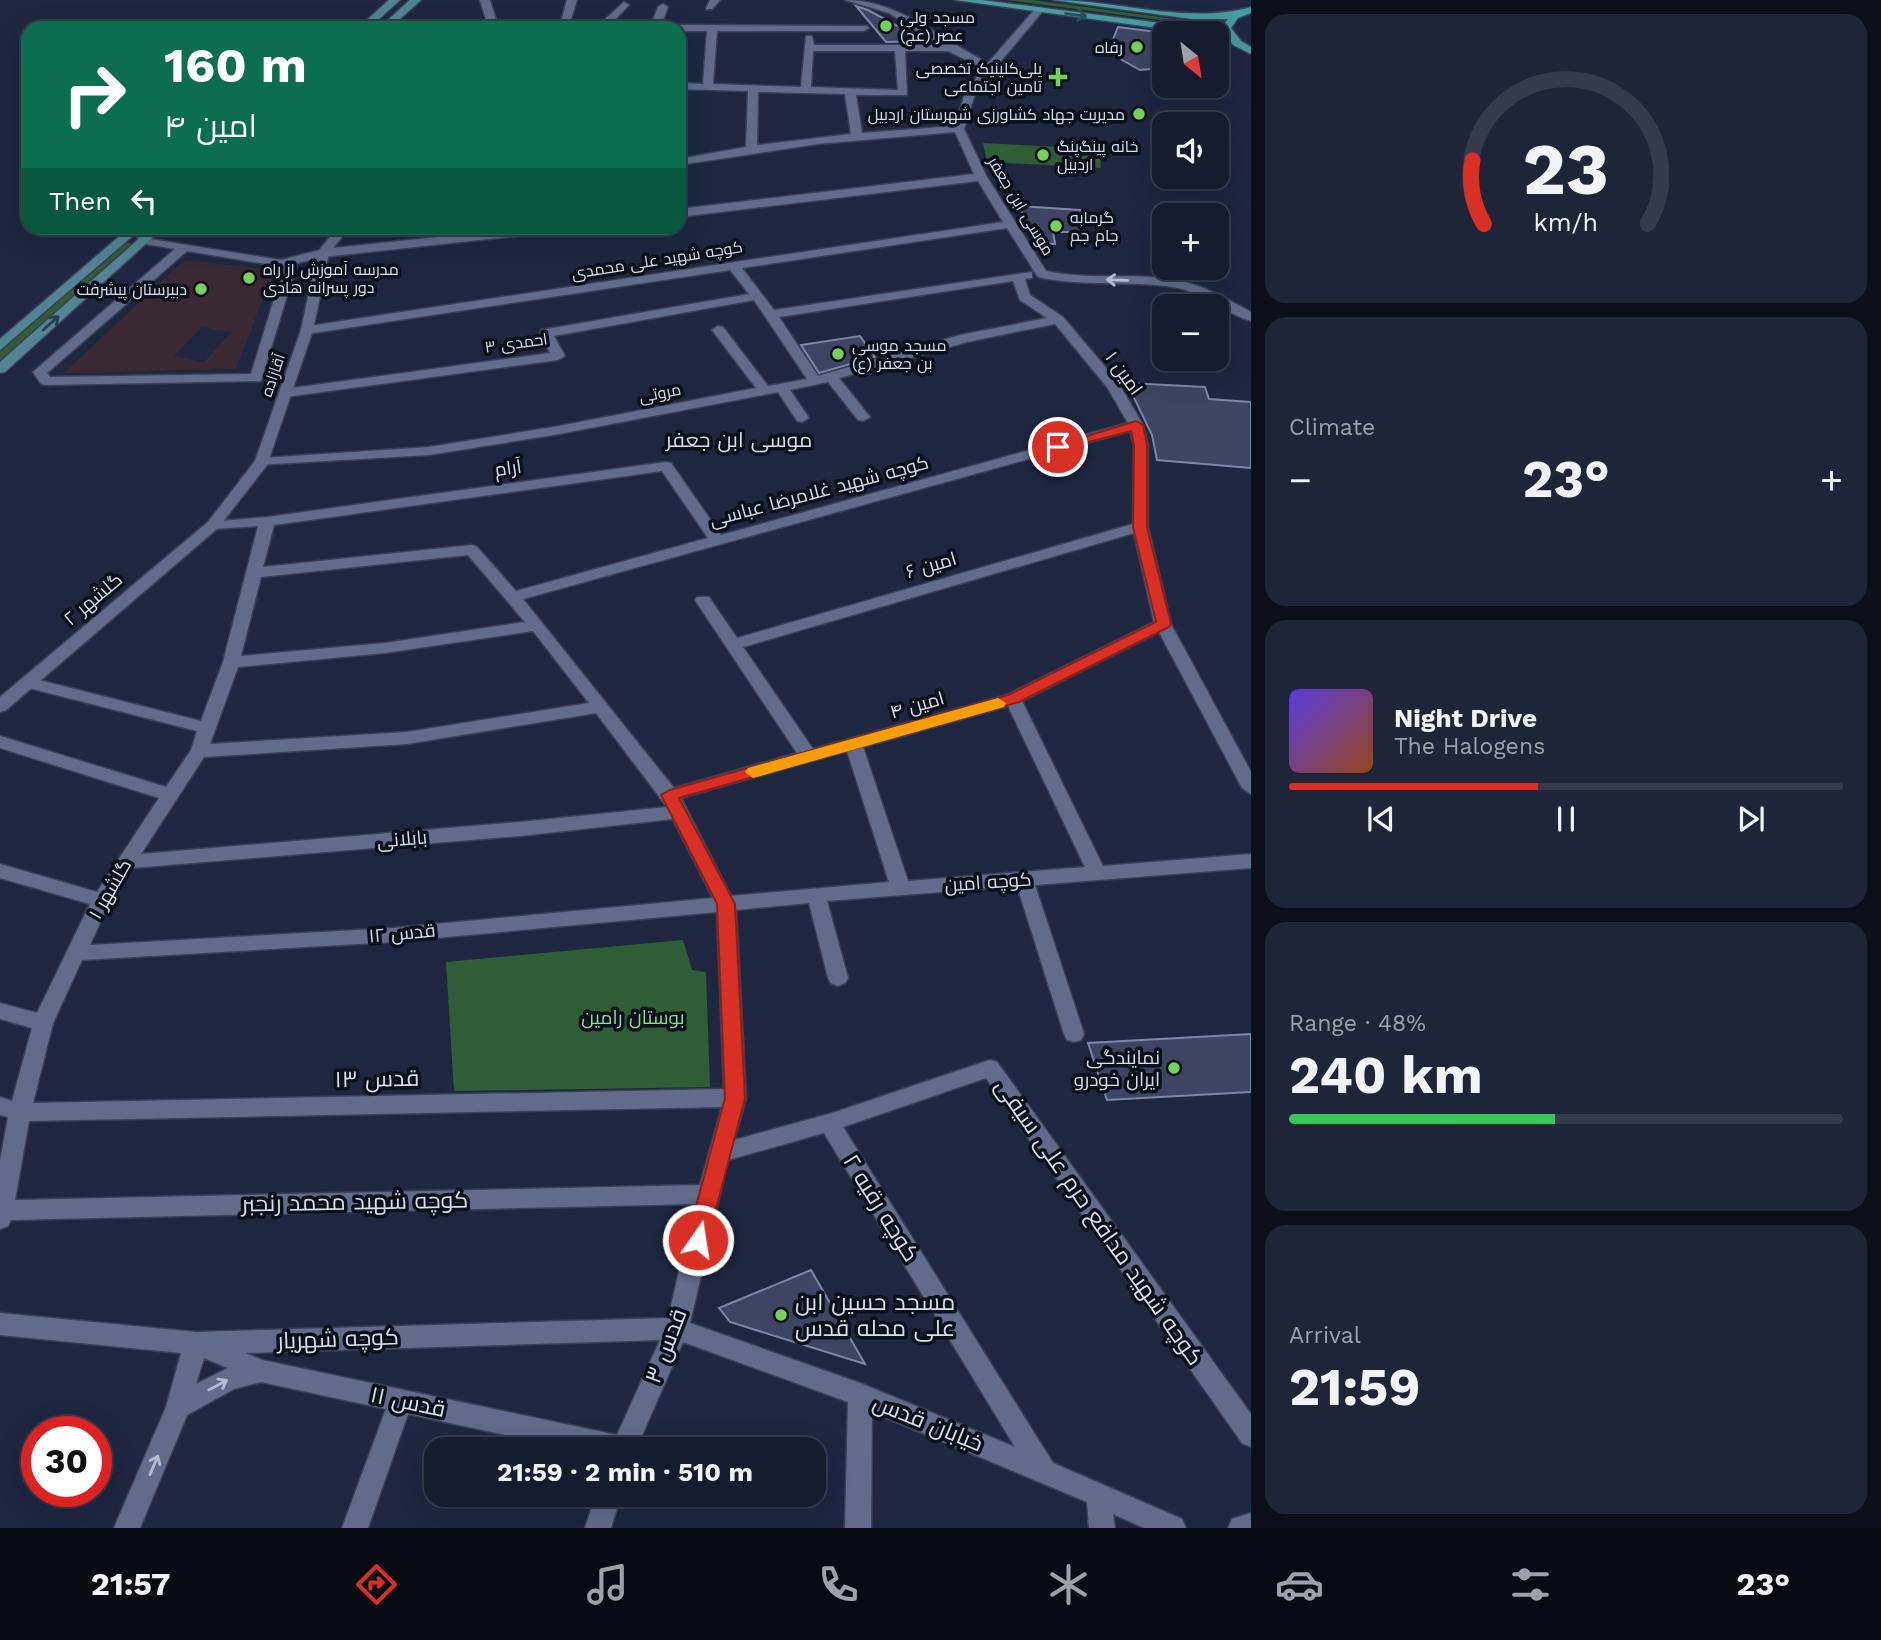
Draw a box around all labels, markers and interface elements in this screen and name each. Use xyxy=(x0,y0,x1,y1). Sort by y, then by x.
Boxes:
place label: مسجد ولی عصر (عج) xyxy=(900,8,975,47)
one-way arrow xyxy=(1064,9,1087,22)
marker: مسجد ولی عصر (عج) xyxy=(878,18,894,34)
north arrow xyxy=(1152,21,1228,98)
map controls xyxy=(1152,21,1229,371)
text: 160 m xyxy=(164,36,307,94)
place label: رفاه xyxy=(1095,38,1123,57)
marker: رفاه xyxy=(1129,39,1145,55)
icon: right xyxy=(49,49,140,140)
place label: پلی‌کلینیک تخصصی تامین اجتماعی xyxy=(916,59,1043,97)
marker: پلی‌کلینیک تخصصی تامین اجتماعی xyxy=(1048,67,1068,87)
place label: مدیریت جهاد کشاورزی شهرستان اردبیل xyxy=(868,105,1125,125)
marker: مدیریت جهاد کشاورزی شهرستان اردبیل xyxy=(1131,106,1147,122)
text: امین ۴ xyxy=(164,107,257,145)
button: sound xyxy=(1152,112,1229,189)
text: 23 xyxy=(1523,127,1609,213)
place label: خانه پینگ‌پنگ اردبیل xyxy=(1057,137,1138,175)
marker: خانه پینگ‌پنگ اردبیل xyxy=(1035,147,1051,163)
street label: موسی ابن جعفر xyxy=(983,152,1058,259)
icon: left xyxy=(125,182,163,220)
text: Then xyxy=(49,186,111,216)
button: + xyxy=(1152,203,1229,280)
place label: گرمابه جام جم xyxy=(1070,208,1119,247)
text: km/h xyxy=(1534,208,1598,237)
marker: گرمابه جام جم xyxy=(1048,218,1064,234)
street label: کوچه شهید علی محمدی xyxy=(570,237,744,285)
place label: مدرسه آموزش از راه دور پسرانه هادی xyxy=(263,260,399,299)
marker: مدرسه آموزش از راه دور پسرانه هادی xyxy=(241,270,257,286)
one-way arrow xyxy=(1105,274,1128,287)
place label: دبیرستان پیشرفت xyxy=(77,280,187,301)
marker: دبیرستان پیشرفت xyxy=(193,281,209,297)
button: − xyxy=(1152,294,1229,371)
one-way arrow xyxy=(42,315,60,331)
street label: احمدی ۳ xyxy=(483,329,549,358)
place label: مسجد موسی بن جعفر (ع) xyxy=(852,336,947,375)
marker: مسجد موسی بن جعفر (ع) xyxy=(830,346,846,362)
street label: امین ۱ xyxy=(1100,347,1148,399)
street label: آقازاده xyxy=(257,350,289,399)
street label: مروتی xyxy=(637,380,683,407)
text: Climate xyxy=(1289,414,1375,441)
pin xyxy=(1028,417,1088,477)
district label: موسی ابن جعفر xyxy=(665,427,812,453)
icon: arrive xyxy=(1039,428,1077,466)
text: 23° xyxy=(1522,449,1610,510)
street label: کوچه شهید غلامرضا عباسی xyxy=(707,451,931,532)
street label: آرام xyxy=(493,455,523,483)
text: − xyxy=(1289,458,1312,502)
text: + xyxy=(1820,458,1843,502)
street label: امین ۶ xyxy=(903,547,959,583)
street label: گلشهر ۲ xyxy=(59,568,127,630)
street label: امین ۴ xyxy=(887,686,947,724)
text: Night Drive xyxy=(1394,703,1537,733)
text: The Halogens xyxy=(1394,733,1545,760)
icon: previous xyxy=(1362,800,1400,838)
icon: pause xyxy=(1547,800,1585,838)
icon: next xyxy=(1732,800,1770,838)
street label: بابلانی xyxy=(376,825,428,853)
street label: گلشهر ۱ xyxy=(84,855,136,923)
street label: کوچه امین xyxy=(944,867,1032,898)
street label: قدس ۱۲ xyxy=(368,919,436,947)
park label: بوستان رامین xyxy=(581,1006,685,1029)
text: Range · 48% xyxy=(1289,1010,1426,1037)
text: 240 km xyxy=(1289,1045,1483,1106)
place label: نمایندگی ایران خودرو xyxy=(1074,1046,1160,1091)
marker: نمایندگی ایران خودرو xyxy=(1166,1060,1182,1076)
street label: قدس ۱۳ xyxy=(334,1065,420,1093)
street label: کوچه شهید مدافع حرم علی سیفی xyxy=(988,1073,1209,1372)
street label: کوچه رقیه ۲ xyxy=(836,1149,925,1267)
street label: کوچه شهید محمد رنجبر xyxy=(239,1187,469,1219)
position arrow xyxy=(661,1203,735,1277)
place label: مسجد حسین ابن علی محله قدس xyxy=(795,1289,955,1342)
street label: قدس ۳ xyxy=(640,1305,692,1387)
marker: مسجد حسین ابن علی محله قدس xyxy=(773,1307,789,1323)
text: Arrival xyxy=(1289,1322,1361,1349)
street label: کوچه شهریار xyxy=(275,1323,399,1356)
text: 21:59 xyxy=(1289,1357,1420,1418)
one-way arrow xyxy=(207,1378,228,1392)
street label: قدس ۱۱ xyxy=(368,1381,448,1423)
street label: خیابان قدس xyxy=(869,1389,987,1457)
speed limit sign: 30 xyxy=(21,1416,112,1507)
one-way arrow xyxy=(148,1455,161,1476)
text: 21:59 · 2 min · 510 m xyxy=(497,1457,753,1487)
icon: directions xyxy=(352,1560,401,1609)
icon: music xyxy=(583,1560,632,1609)
icon: phone xyxy=(814,1560,863,1609)
icon: climate xyxy=(1044,1560,1093,1609)
icon: car xyxy=(1275,1560,1324,1609)
icon: filters xyxy=(1506,1560,1555,1609)
text: 21:57 xyxy=(91,1565,171,1603)
text: 23° xyxy=(1736,1565,1790,1603)

